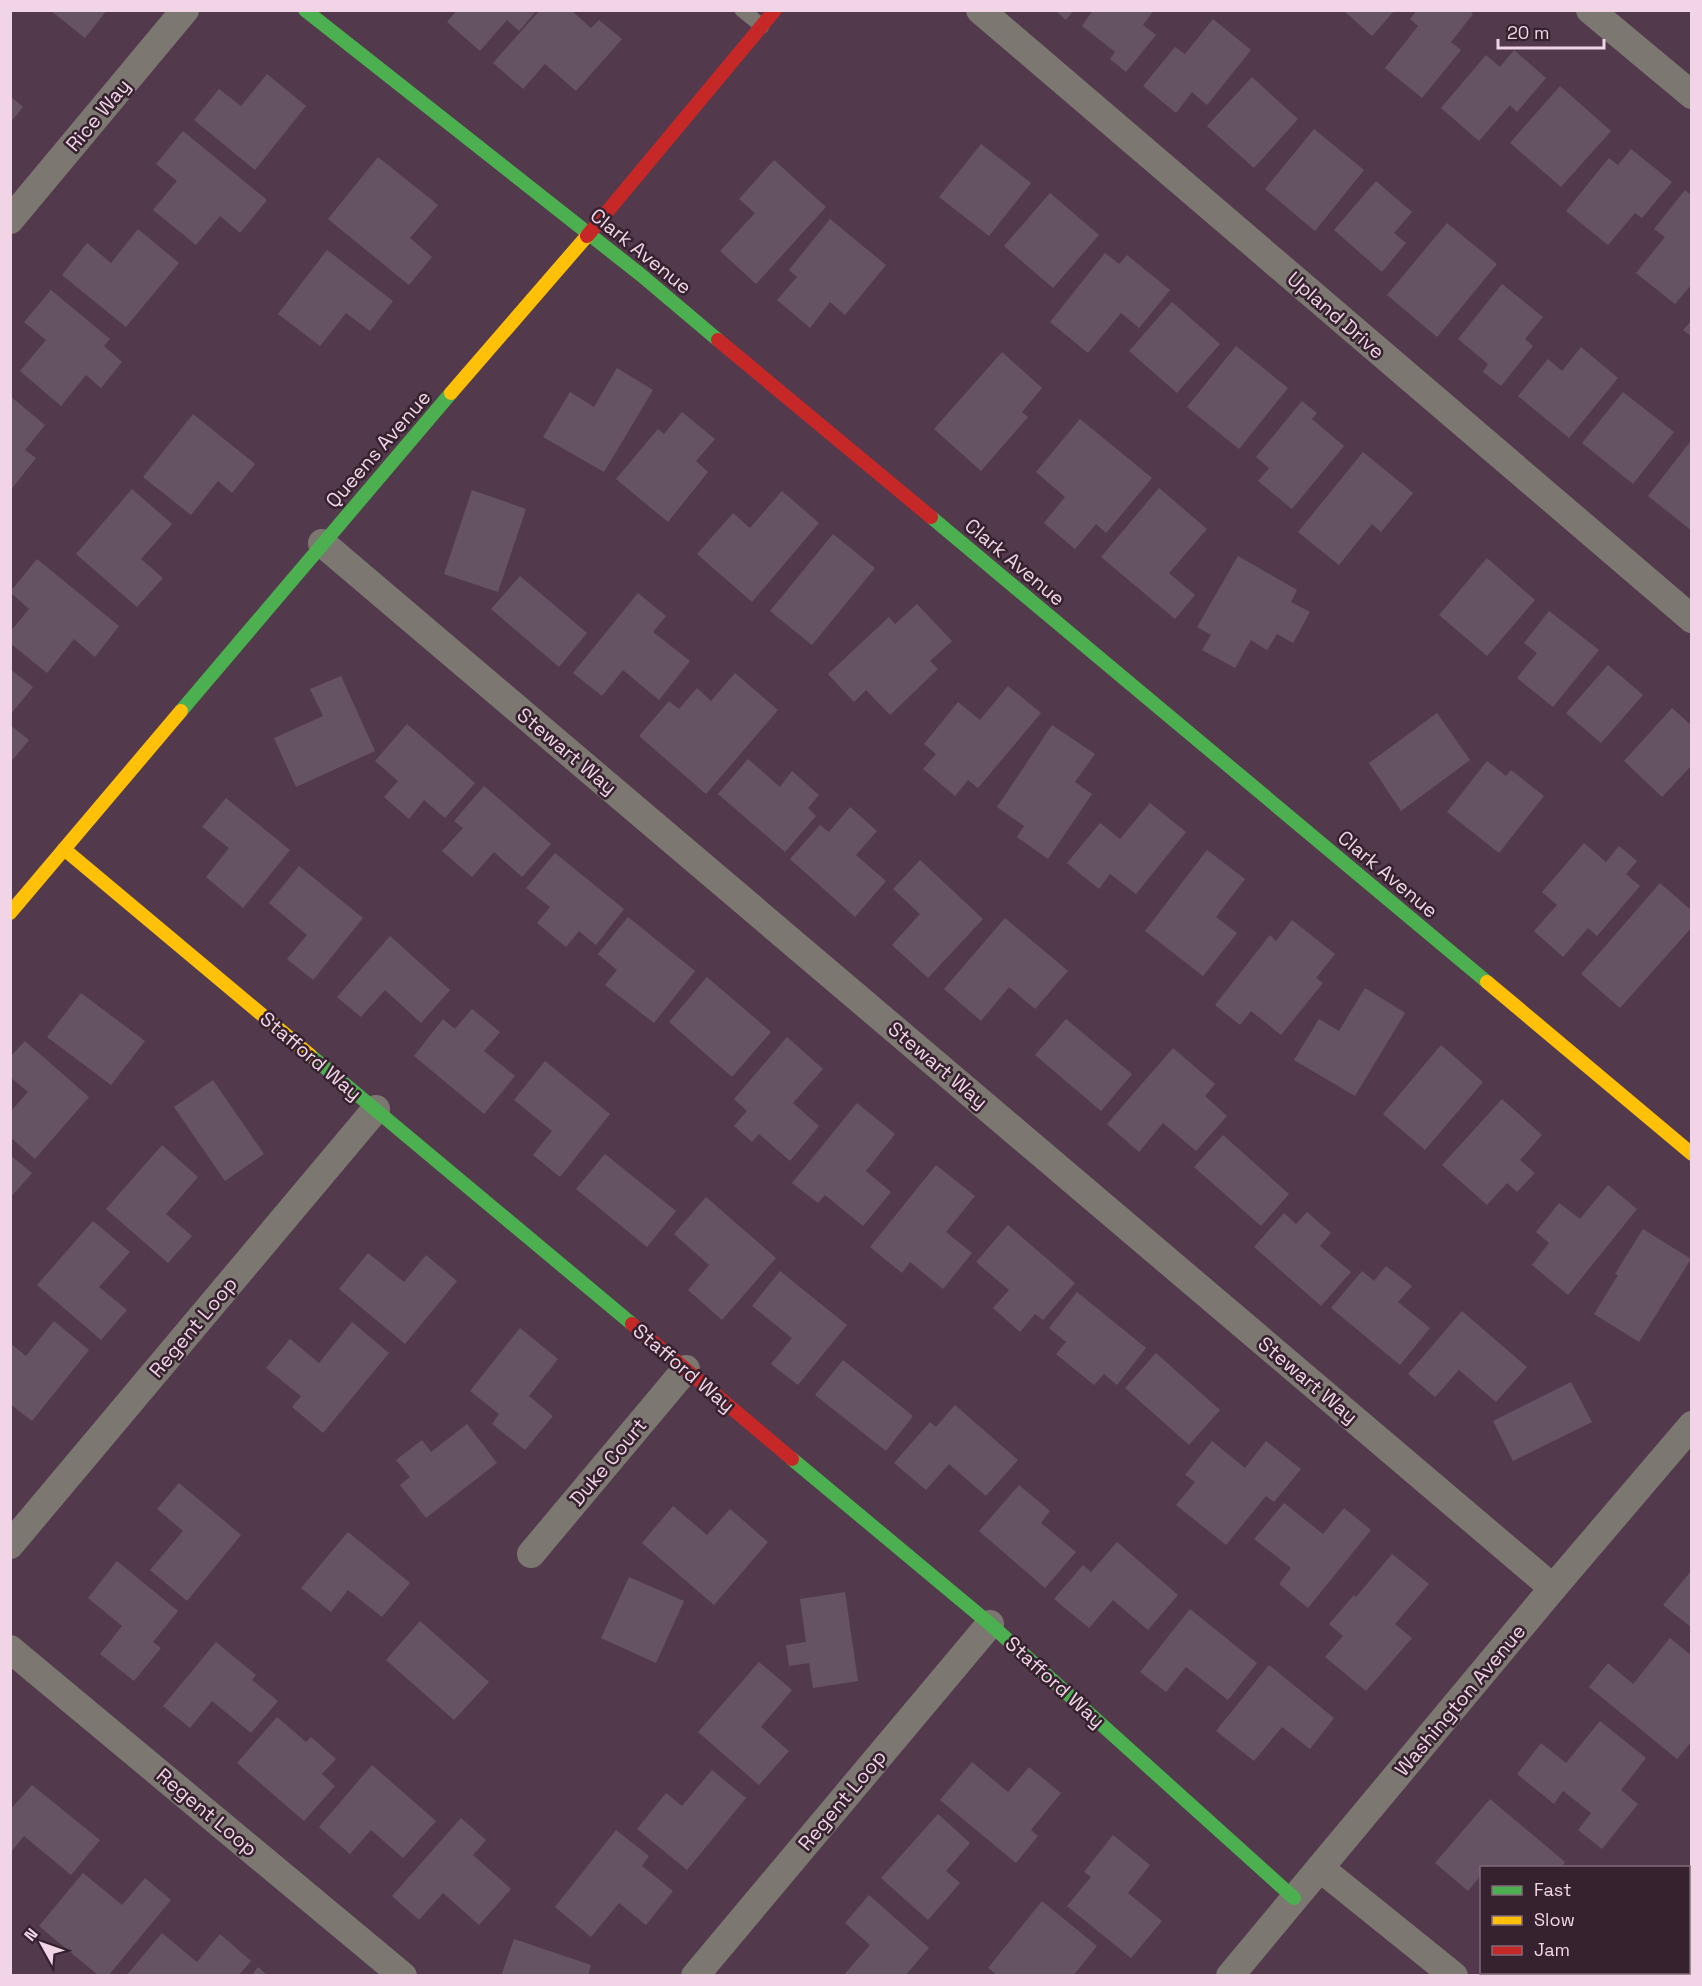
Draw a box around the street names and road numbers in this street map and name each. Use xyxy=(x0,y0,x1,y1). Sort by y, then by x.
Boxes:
street label: Rice Way xyxy=(60,73,136,157)
street label: Clark Avenue xyxy=(585,202,697,300)
street label: Upland Drive xyxy=(1282,266,1390,364)
street label: Queens Avenue xyxy=(320,385,436,513)
street label: Clark Avenue xyxy=(960,512,1070,612)
street label: Stewart Way xyxy=(512,702,622,800)
street label: Clark Avenue xyxy=(1333,824,1443,924)
street label: Stafford Way xyxy=(255,1006,367,1106)
street label: Stewart Way xyxy=(883,1016,993,1114)
street label: Regent Loop xyxy=(143,1271,243,1383)
street label: Stafford Way xyxy=(628,1318,740,1418)
street label: Stewart Way xyxy=(1253,1331,1363,1429)
street label: Duke Court xyxy=(564,1413,652,1511)
street label: Washington Avenue xyxy=(1389,1619,1531,1781)
street label: Stafford Way xyxy=(1000,1630,1110,1734)
street label: Regent Loop xyxy=(792,1744,892,1856)
street label: Regent Loop xyxy=(151,1762,263,1862)

